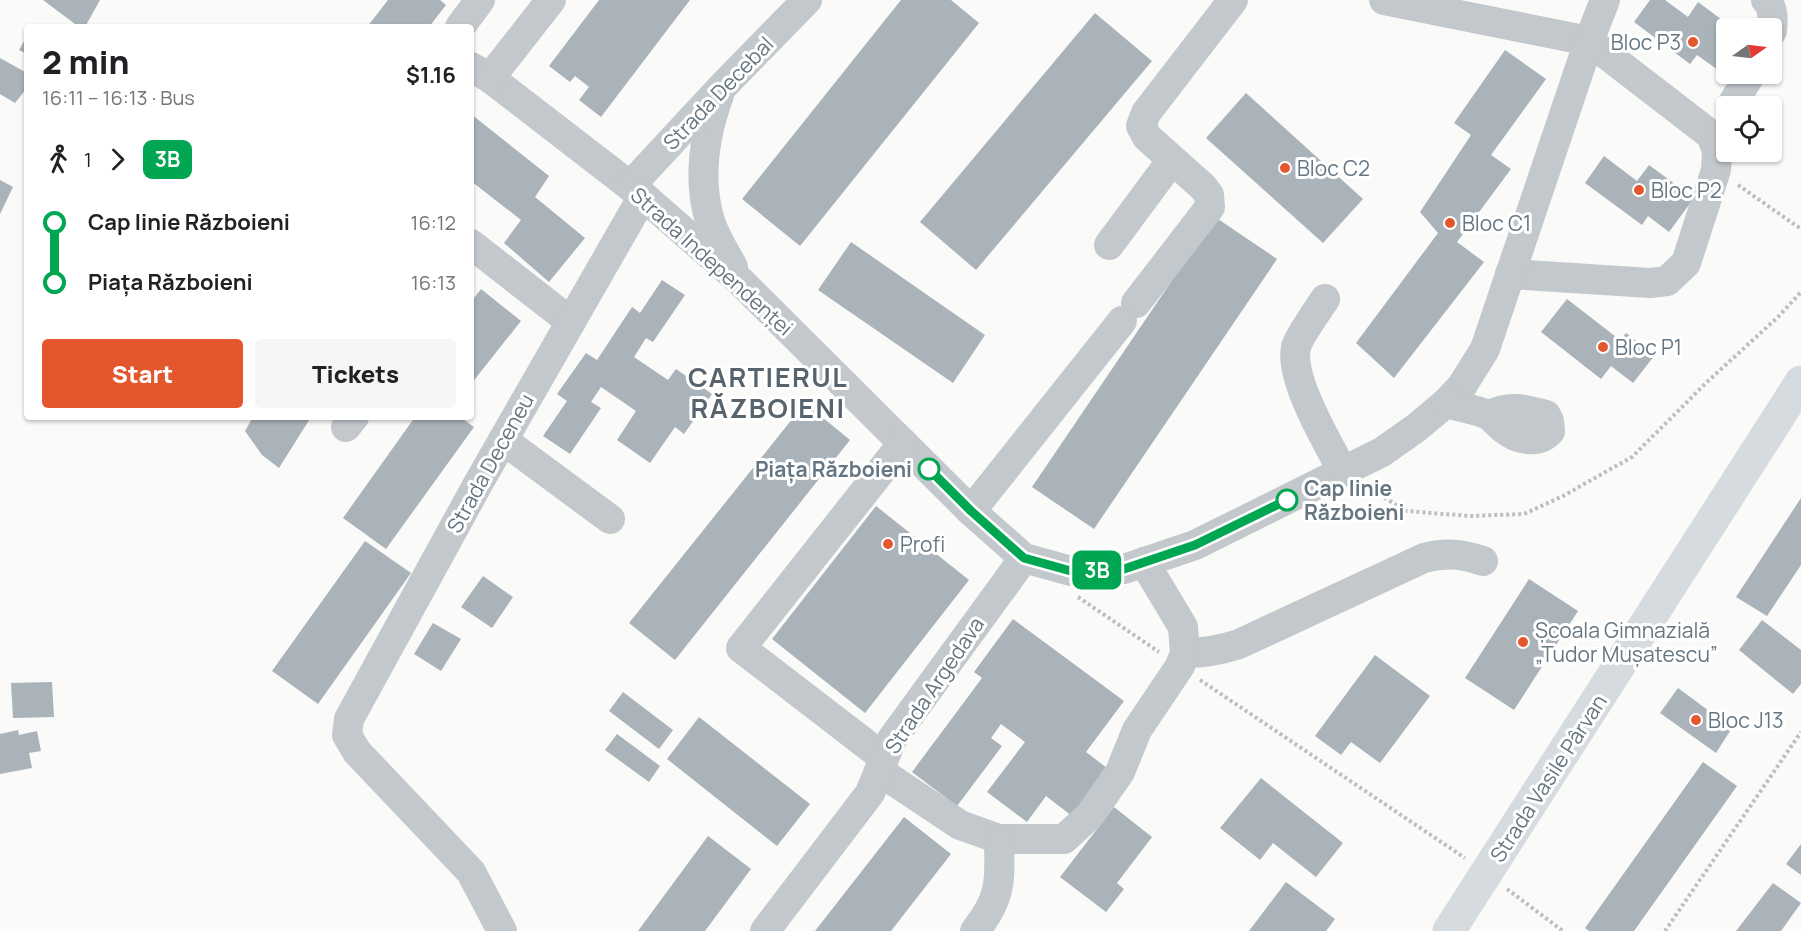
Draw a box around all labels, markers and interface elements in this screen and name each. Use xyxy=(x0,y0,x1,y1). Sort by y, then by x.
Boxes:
north arrow xyxy=(1716,18,1782,84)
map controls xyxy=(1716,18,1782,162)
place label: Bloc P3 xyxy=(1611,28,1681,56)
street label: Strada Decebal xyxy=(657,30,779,156)
marker: Bloc P3 xyxy=(1686,35,1700,49)
text: 2 min xyxy=(42,39,130,84)
text: $1.16 xyxy=(406,60,456,90)
text: 16:11 – 16:13 · Bus xyxy=(42,84,195,111)
button: locate xyxy=(1716,96,1782,162)
icon: walk xyxy=(42,143,75,176)
icon: forward xyxy=(101,143,134,176)
text: 3B xyxy=(155,145,180,173)
text: 1 xyxy=(84,146,92,173)
place label: Bloc C2 xyxy=(1297,154,1370,182)
marker: Bloc C2 xyxy=(1278,161,1292,175)
place label: Bloc P2 xyxy=(1651,176,1722,204)
street label: Strada Independenței xyxy=(625,181,799,341)
marker: Bloc P2 xyxy=(1632,183,1646,197)
text: Cap linie Războieni xyxy=(88,207,290,237)
text: 16:12 xyxy=(411,209,456,236)
place label: Bloc C1 xyxy=(1462,209,1531,237)
marker: Bloc C1 xyxy=(1443,216,1457,230)
text: Piața Războieni xyxy=(88,267,253,297)
text: 16:13 xyxy=(411,269,456,296)
place label: Bloc P1 xyxy=(1615,333,1682,361)
button: Start xyxy=(42,339,243,408)
button: Tickets xyxy=(255,339,456,408)
marker: Bloc P1 xyxy=(1596,340,1610,354)
district label: CARTIERUL RĂZBOIENI xyxy=(688,358,848,426)
street label: Strada Deceneu xyxy=(440,388,540,538)
place label: Piața Războieni xyxy=(755,455,912,484)
marker: Piața Războieni xyxy=(918,458,940,480)
place label: Cap linie Războieni xyxy=(1304,474,1404,526)
marker: Cap linie Războieni xyxy=(1276,489,1298,511)
place label: Profi xyxy=(900,530,945,558)
marker: Profi xyxy=(881,537,895,551)
line badge: 3B xyxy=(1070,550,1124,590)
text: 3B xyxy=(1084,556,1110,584)
street label: Strada Argedava xyxy=(878,611,990,759)
place label: Școala Gimnazială „Tudor Mușatescu” xyxy=(1535,616,1718,668)
marker: Școala Gimnazială „Tudor Mușatescu” xyxy=(1516,635,1530,649)
street label: Strada Vasile Pârvan xyxy=(1483,689,1613,867)
place label: Bloc J13 xyxy=(1708,706,1784,734)
marker: Bloc J13 xyxy=(1689,713,1703,727)

